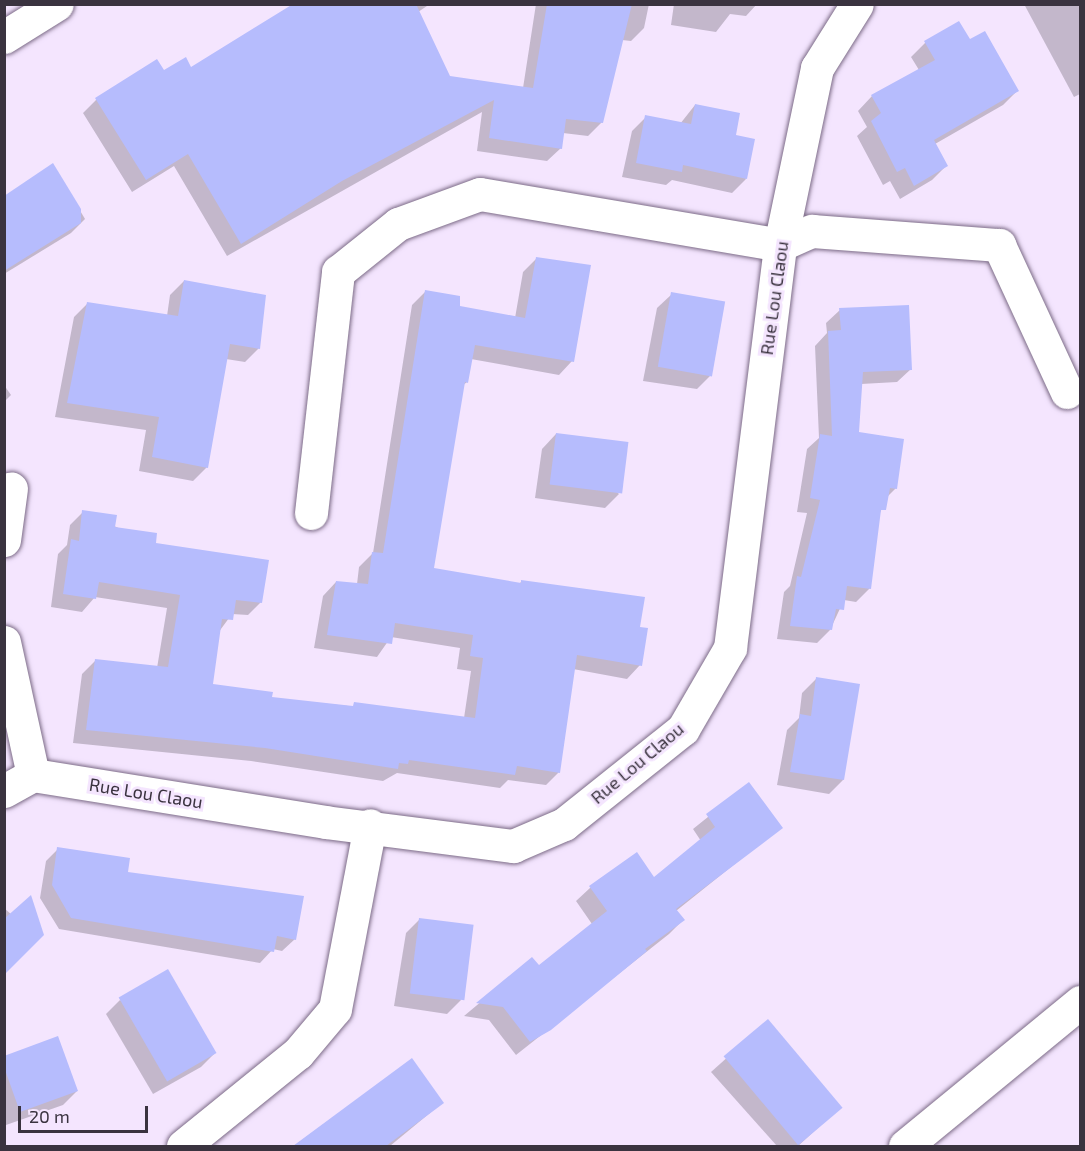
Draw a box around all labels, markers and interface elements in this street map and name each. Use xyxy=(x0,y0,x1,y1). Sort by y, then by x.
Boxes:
street label: Rue Lou Claou xyxy=(755,240,793,356)
street label: Rue Lou Claou xyxy=(586,718,688,808)
street label: Rue Lou Claou xyxy=(88,773,204,813)
scale bar xyxy=(21,1094,152,1132)
text: 20 m xyxy=(29,1105,70,1127)

